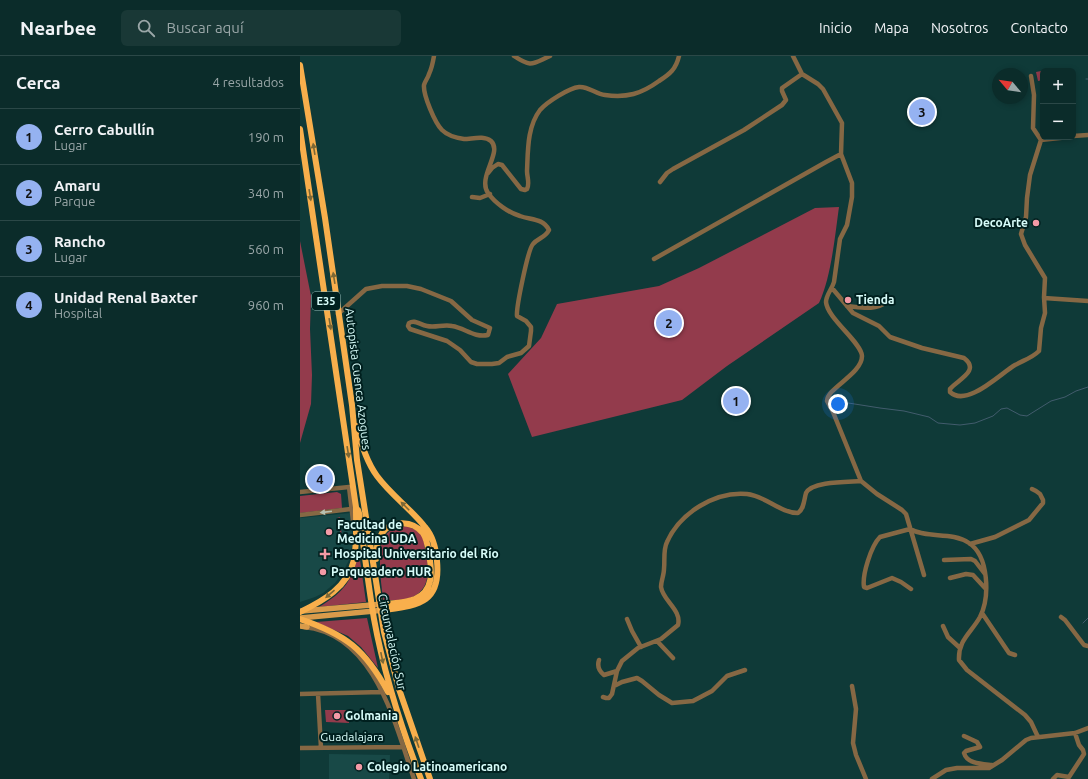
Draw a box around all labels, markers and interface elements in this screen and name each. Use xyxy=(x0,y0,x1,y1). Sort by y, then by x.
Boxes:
search box xyxy=(121,10,401,46)
text: Nearbee xyxy=(20,17,97,39)
icon: search xyxy=(135,17,157,39)
text: Buscar aquí xyxy=(167,19,244,36)
text: Inicio xyxy=(819,20,852,36)
text: Mapa xyxy=(874,20,909,36)
text: Nosotros xyxy=(931,20,988,36)
text: Contacto xyxy=(1010,20,1068,36)
north arrow xyxy=(992,68,1028,104)
map controls xyxy=(1040,68,1076,140)
button: + xyxy=(1040,68,1076,104)
text: Cerca xyxy=(16,73,61,92)
text: 4 resultados xyxy=(213,75,284,89)
pin: 3 xyxy=(909,97,935,127)
button: − xyxy=(1040,104,1076,140)
text: Cerro Cabullín xyxy=(54,121,155,138)
text: 1 xyxy=(25,130,33,144)
text: 190 m xyxy=(248,130,284,144)
text: Lugar xyxy=(54,138,87,152)
one-way arrow xyxy=(310,143,316,155)
text: Amaru xyxy=(54,177,101,194)
text: 2 xyxy=(25,186,33,200)
text: 340 m xyxy=(248,186,284,200)
one-way arrow xyxy=(307,189,313,201)
text: Parque xyxy=(54,194,95,208)
place label: DecoArte xyxy=(974,216,1028,229)
marker: DecoArte xyxy=(1031,218,1041,228)
text: Rancho xyxy=(54,233,106,250)
text: 3 xyxy=(25,242,33,256)
text: 560 m xyxy=(248,242,284,256)
text: Lugar xyxy=(54,250,87,264)
one-way arrow xyxy=(330,271,336,284)
text: Unidad Renal Baxter xyxy=(54,289,198,306)
road number: E35 xyxy=(312,292,340,310)
place label: Tienda xyxy=(856,293,895,306)
marker: Tienda xyxy=(843,295,853,305)
text: 4 xyxy=(25,298,33,312)
text: 960 m xyxy=(248,298,284,312)
text: Hospital xyxy=(54,306,102,320)
street label: Autopista Cuenca Azogues xyxy=(343,307,374,451)
pin: 2 xyxy=(656,308,682,338)
one-way arrow xyxy=(327,317,333,330)
pin: 1 xyxy=(723,386,749,416)
your location xyxy=(828,394,848,414)
one-way arrow xyxy=(345,446,351,458)
pin: 4 xyxy=(307,464,333,494)
one-way arrow xyxy=(400,501,410,511)
one-way arrow xyxy=(320,509,332,515)
place label: Facultad de Medicina UDA xyxy=(337,518,417,545)
marker: Facultad de Medicina UDA xyxy=(324,527,334,537)
place label: Hospital Universitario del Río xyxy=(334,547,499,560)
marker: Hospital Universitario del Río xyxy=(319,548,331,560)
place label: Parqueadero HUR xyxy=(331,565,431,578)
marker: Parqueadero HUR xyxy=(318,567,328,577)
one-way arrow xyxy=(325,590,336,599)
street label: Circunvalación Sur xyxy=(376,593,409,692)
one-way arrow xyxy=(380,652,386,664)
place label: Golmania xyxy=(345,709,398,722)
marker: Golmania xyxy=(332,711,342,721)
street label: Guadalajara xyxy=(320,730,384,743)
one-way arrow xyxy=(413,736,419,748)
place label: Colegio Latinoamericano xyxy=(367,760,507,773)
marker: Colegio Latinoamericano xyxy=(354,762,364,772)

